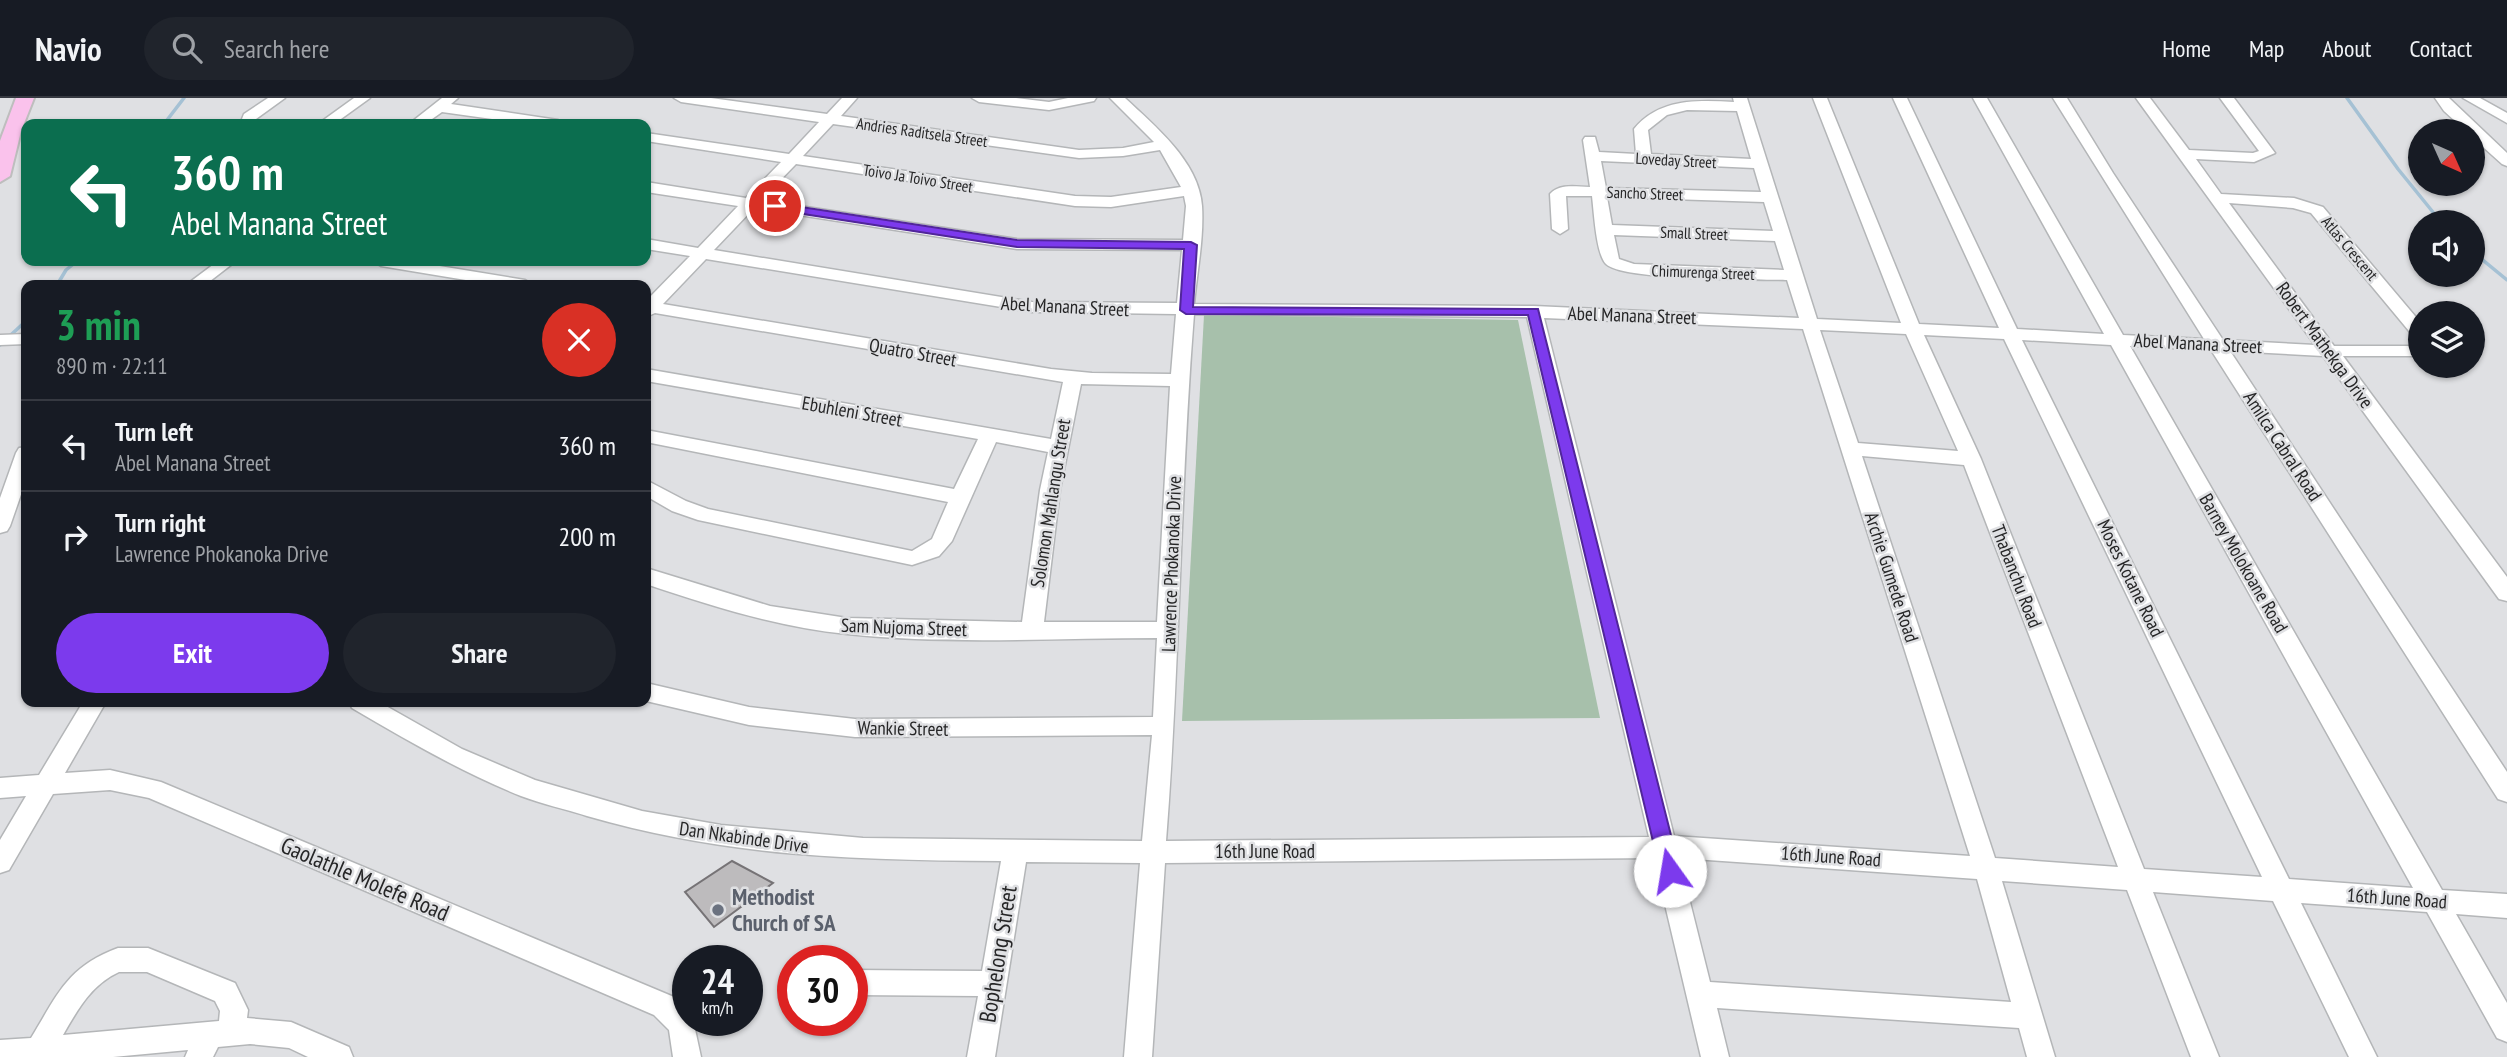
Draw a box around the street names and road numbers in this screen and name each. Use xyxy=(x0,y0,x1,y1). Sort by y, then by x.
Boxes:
street label: Andries Raditsela Street xyxy=(855,113,989,151)
street label: Loveday Street xyxy=(1635,148,1718,172)
street label: Toivo Ja Toivo Street xyxy=(862,159,975,197)
street label: Sancho Street xyxy=(1606,182,1684,204)
street label: Atlas Crescent xyxy=(2317,212,2383,285)
street label: Small Street xyxy=(1660,222,1729,244)
street label: Chimurenga Street xyxy=(1651,260,1755,284)
street label: Robert Mathekga Drive xyxy=(2271,277,2379,413)
street label: Abel Manana Street xyxy=(1000,291,1131,321)
street label: Abel Manana Street xyxy=(1567,301,1697,329)
street label: Abel Manana Street xyxy=(2133,328,2264,358)
street label: Quatro Street xyxy=(867,333,959,372)
street label: Amilca Cabral Road xyxy=(2239,387,2327,505)
street label: Ebuhleni Street xyxy=(800,390,905,432)
street label: Solomon Mahlangu Street xyxy=(1025,416,1075,589)
street label: Lawrence Phokanoka Drive xyxy=(1156,475,1186,653)
street label: Barney Molokoane Road xyxy=(2194,489,2294,637)
street label: Archie Gumede Road xyxy=(1860,509,1924,645)
street label: Moses Kotane Road xyxy=(2092,516,2170,640)
street label: Thabanchu Road xyxy=(1986,521,2048,631)
street label: Sam Nujoma Street xyxy=(841,613,968,641)
street label: Wankie Street xyxy=(857,715,949,741)
street label: Dan Nkabinde Drive xyxy=(678,816,810,858)
street label: Gaolathle Molefe Road xyxy=(277,830,454,927)
street label: 16th June Road xyxy=(1215,839,1315,863)
street label: 16th June Road xyxy=(1780,841,1882,871)
street label: Bophelong Street xyxy=(972,883,1023,1024)
street label: 16th June Road xyxy=(2346,883,2448,913)

